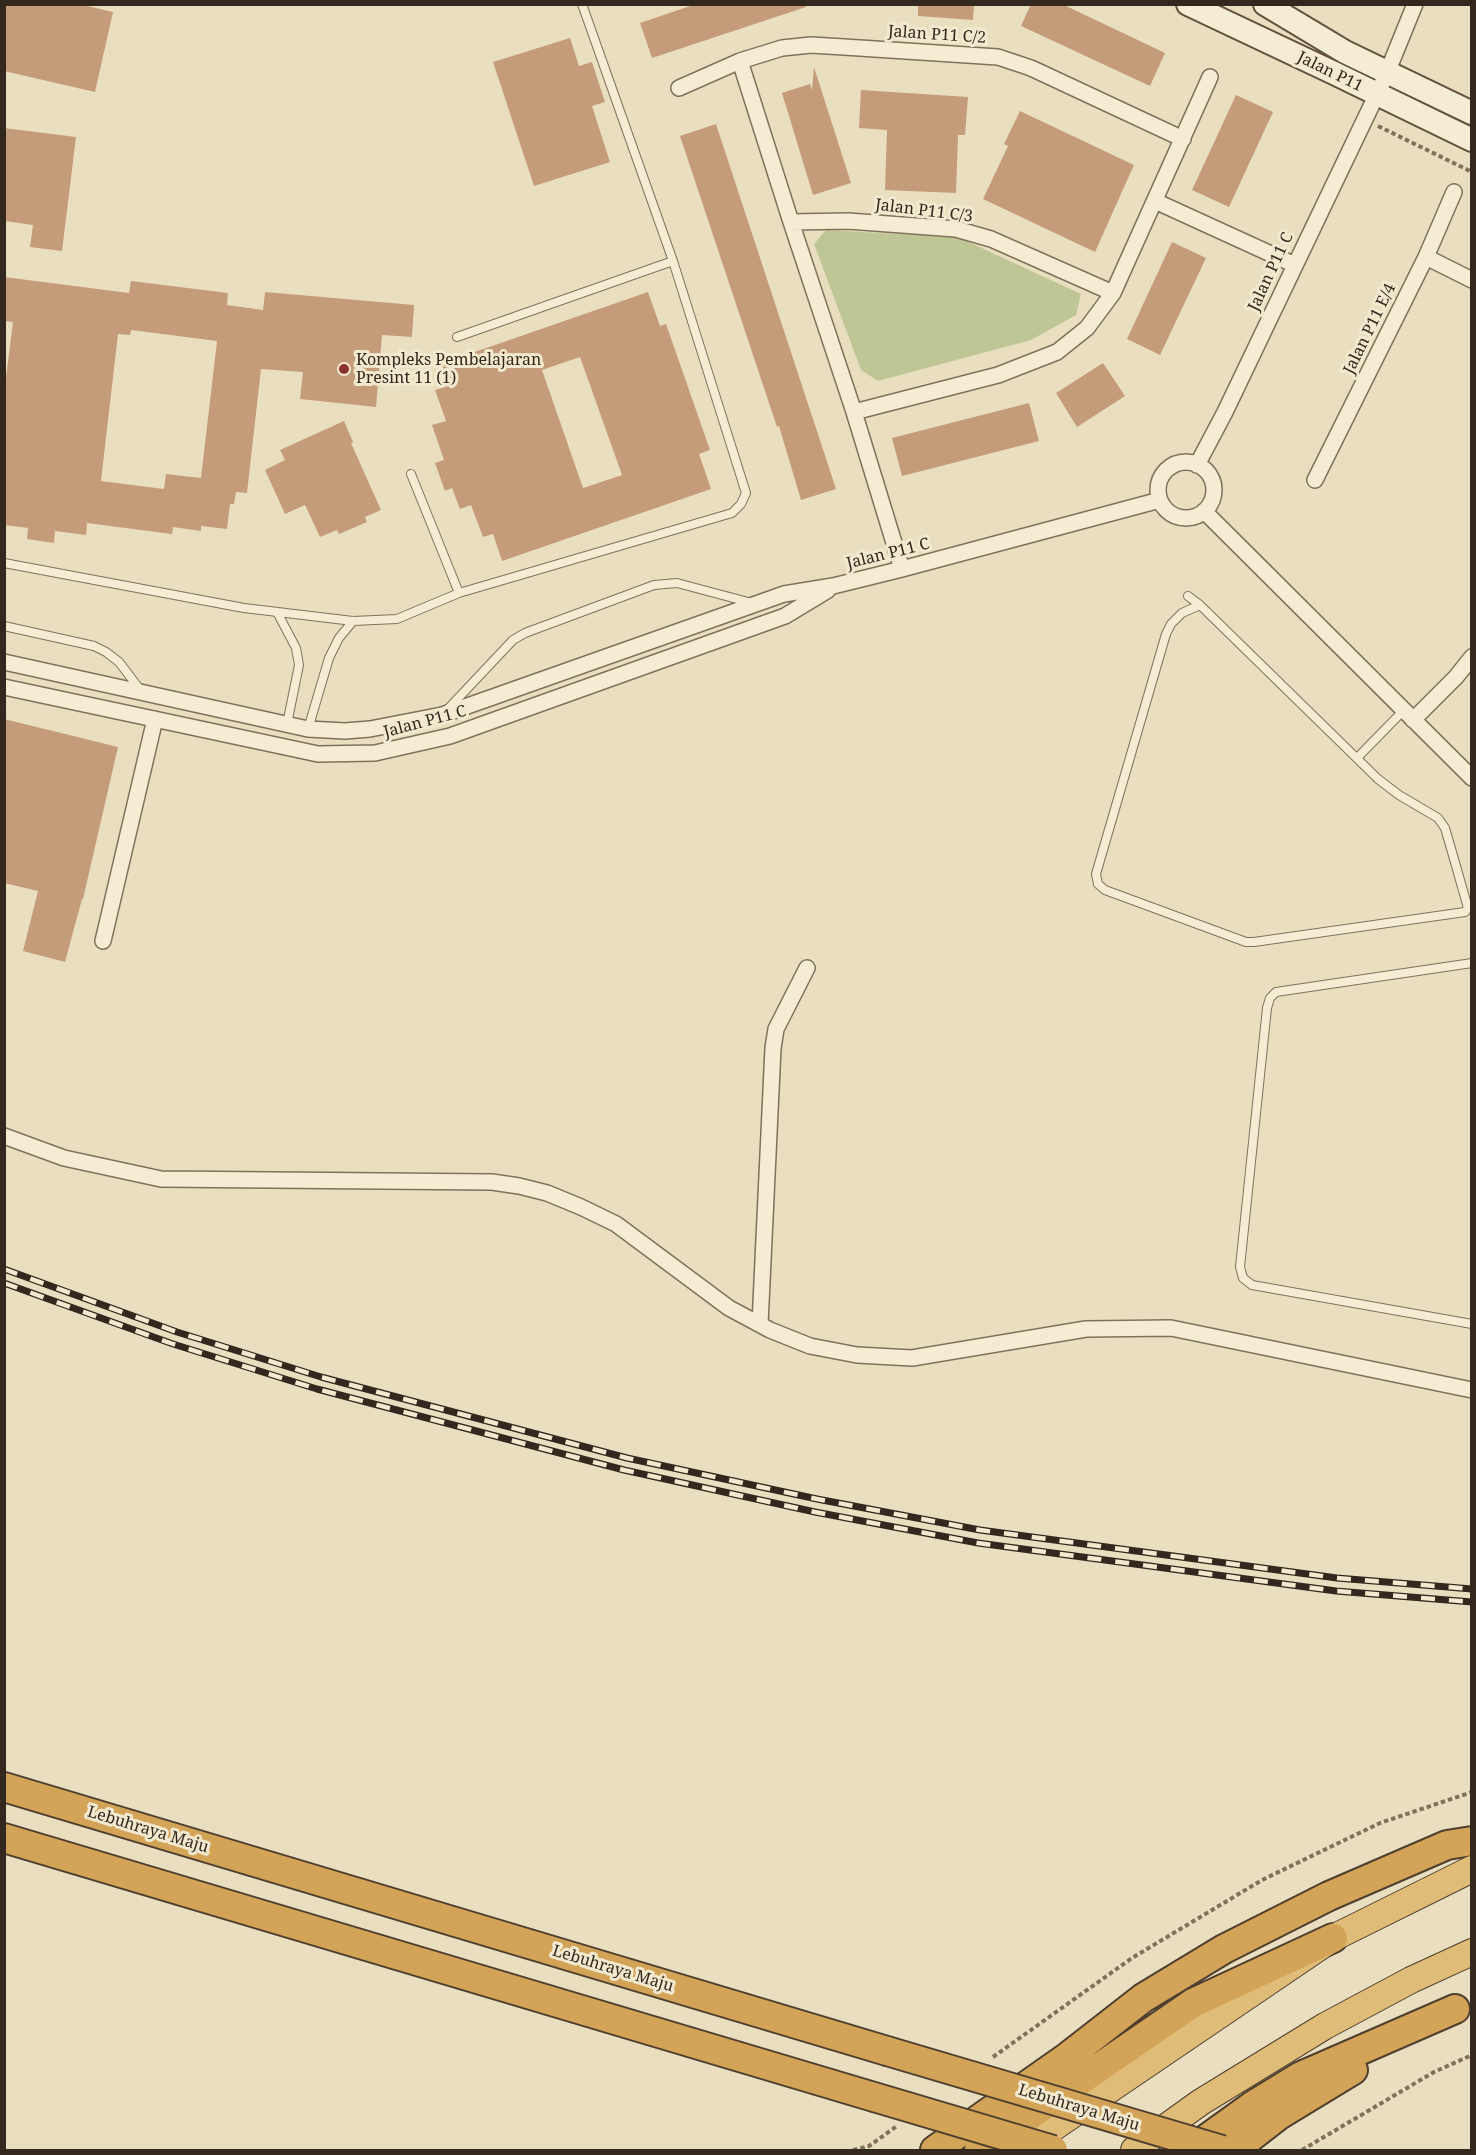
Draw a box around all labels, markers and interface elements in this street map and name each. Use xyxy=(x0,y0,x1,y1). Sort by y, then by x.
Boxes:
street label: Jalan P11 C/2 xyxy=(887,22,987,48)
street label: Jalan P11 xyxy=(1294,48,1366,96)
street label: Jalan P11 C/3 xyxy=(874,195,974,227)
street label: Jalan P11 C xyxy=(1244,230,1298,314)
street label: Jalan P11 E/4 xyxy=(1340,281,1400,377)
place label: Kompleks Pembelajaran Presint 11 (1) xyxy=(356,350,541,388)
marker: Kompleks Pembelajaran Presint 11 (1) xyxy=(337,362,351,376)
street label: Jalan P11 C xyxy=(845,534,931,574)
street label: Jalan P11 C xyxy=(382,702,468,742)
street label: Lebuhraya Maju xyxy=(85,1802,211,1858)
street label: Lebuhraya Maju xyxy=(550,1941,676,1997)
street label: Lebuhraya Maju xyxy=(1016,2080,1142,2136)

